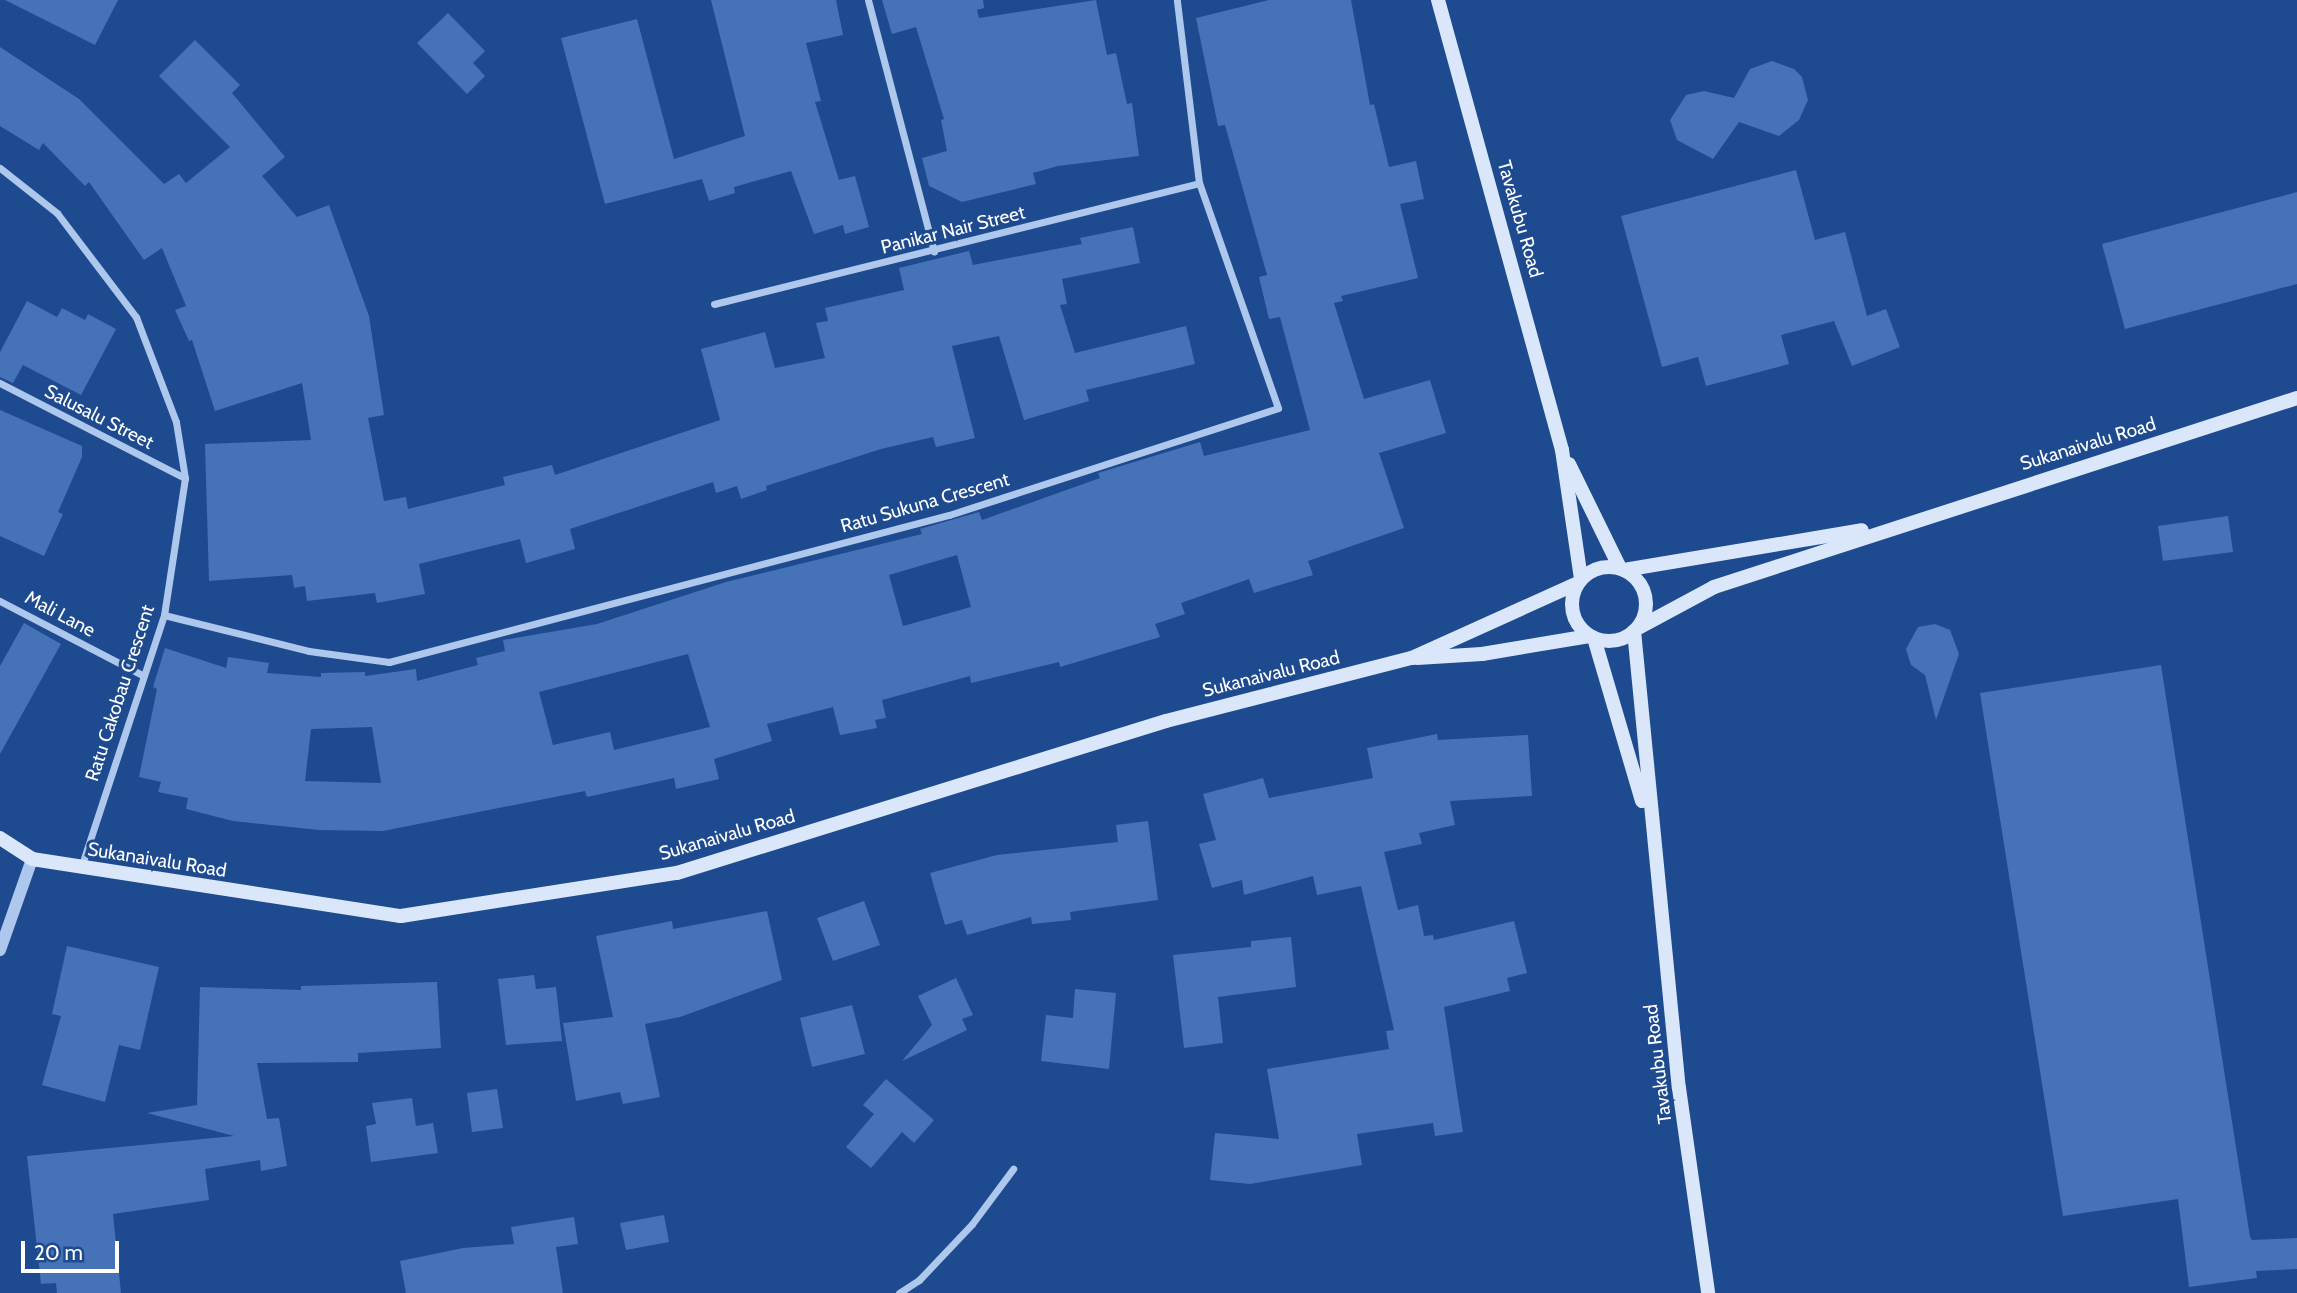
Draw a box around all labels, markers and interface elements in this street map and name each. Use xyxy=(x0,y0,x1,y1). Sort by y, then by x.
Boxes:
street label: Tavakubu Road xyxy=(1492,158,1548,280)
street label: Panikar Nair Street xyxy=(879,201,1027,259)
street label: Salusalu Street xyxy=(41,380,157,454)
street label: Sukanaivalu Road xyxy=(2017,413,2159,475)
street label: Ratu Sukuna Crescent xyxy=(838,468,1012,538)
street label: Mali Lane xyxy=(21,586,99,642)
street label: Ratu Cakobau Crescent xyxy=(81,602,159,784)
street label: Sukanaivalu Road xyxy=(1200,646,1342,702)
street label: Sukanaivalu Road xyxy=(656,805,798,865)
street label: Sukanaivalu Road xyxy=(86,838,228,882)
street label: Tavakubu Road xyxy=(1639,1003,1677,1125)
scale bar xyxy=(24,1226,122,1270)
text: 20 m xyxy=(34,1240,83,1265)

